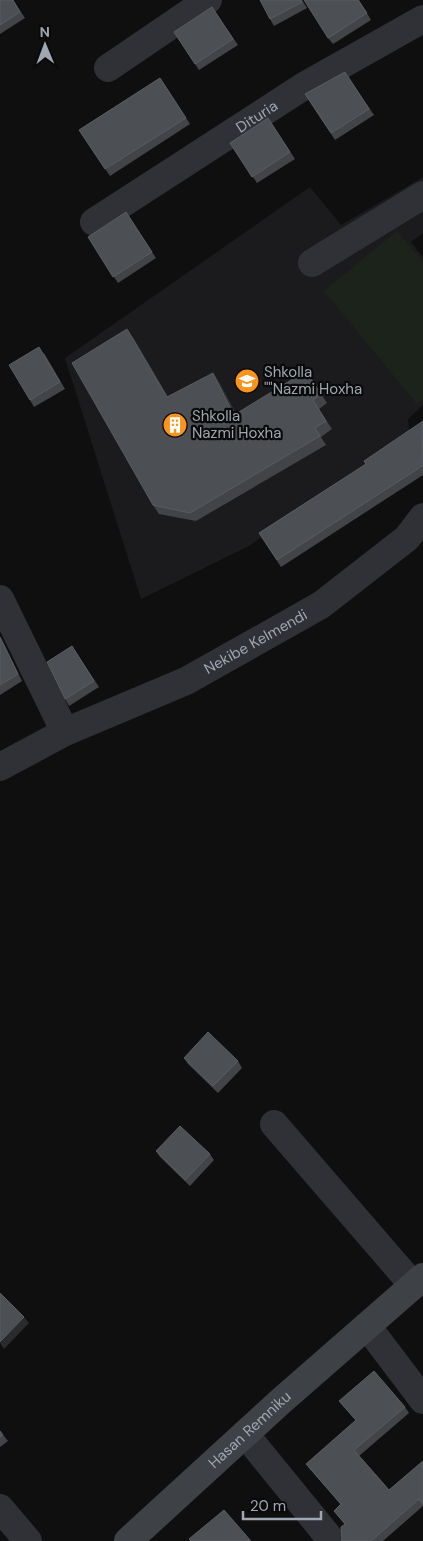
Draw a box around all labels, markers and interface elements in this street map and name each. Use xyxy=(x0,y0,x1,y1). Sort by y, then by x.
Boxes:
north arrow xyxy=(20,20,70,70)
text: N xyxy=(40,23,50,41)
street label: Dituria xyxy=(232,96,281,137)
place label: Shkolla ""Nazmi Hoxha xyxy=(264,362,362,399)
school or university icon: Shkolla ""Nazmi Hoxha xyxy=(234,368,260,394)
place label: Shkolla Nazmi Hoxha xyxy=(192,406,281,443)
building icon: Shkolla Nazmi Hoxha xyxy=(162,412,188,438)
street label: Nekibe Kelmendi xyxy=(200,605,311,679)
street label: Hasan Remniku xyxy=(204,1387,295,1473)
scale bar xyxy=(243,1488,320,1520)
text: 20 m xyxy=(250,1496,286,1516)

